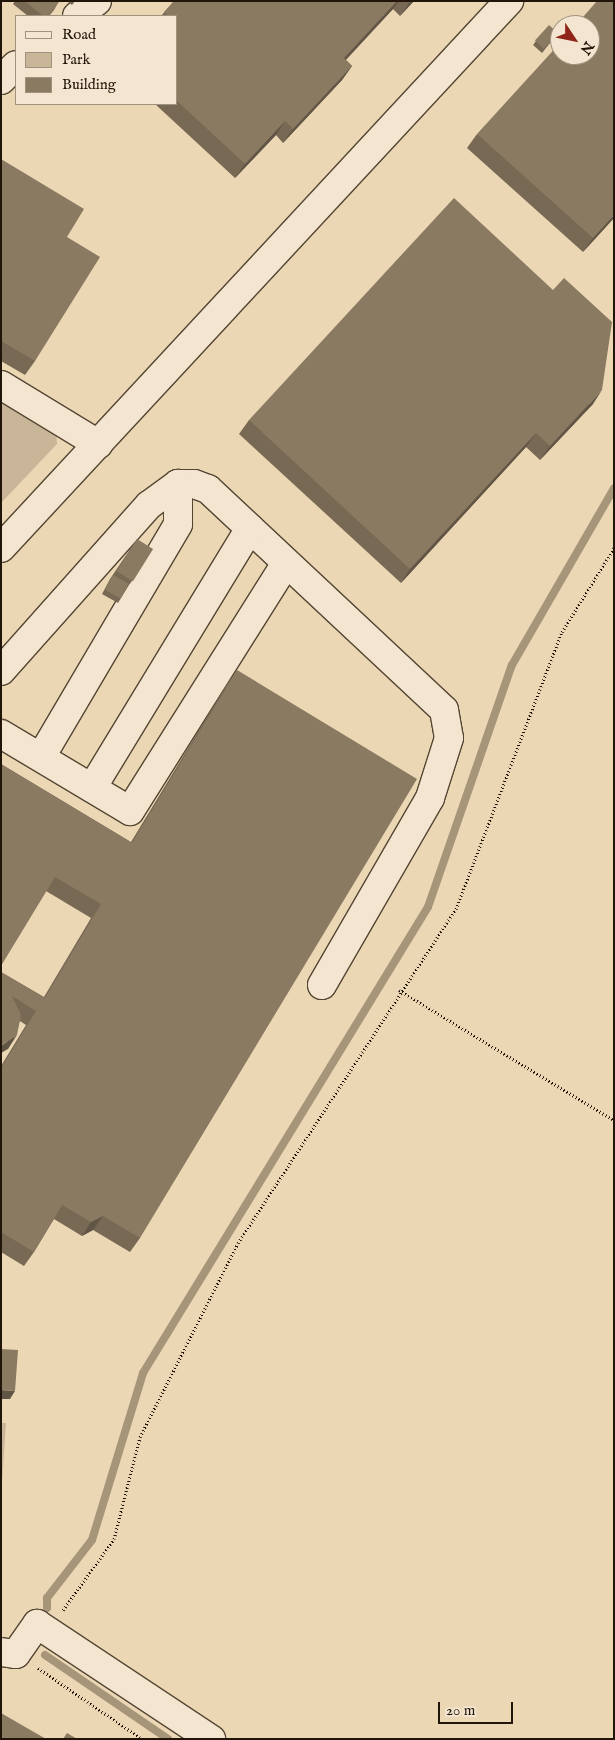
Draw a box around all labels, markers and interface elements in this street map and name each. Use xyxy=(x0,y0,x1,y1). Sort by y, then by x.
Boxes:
legend xyxy=(15,15,178,105)
north arrow xyxy=(550,15,600,65)
text: Road xyxy=(62,25,96,44)
text: N xyxy=(576,38,597,58)
text: Park xyxy=(62,50,91,69)
text: Building xyxy=(62,75,116,94)
scale bar xyxy=(440,1692,515,1724)
text: 20 m xyxy=(446,1701,475,1720)

